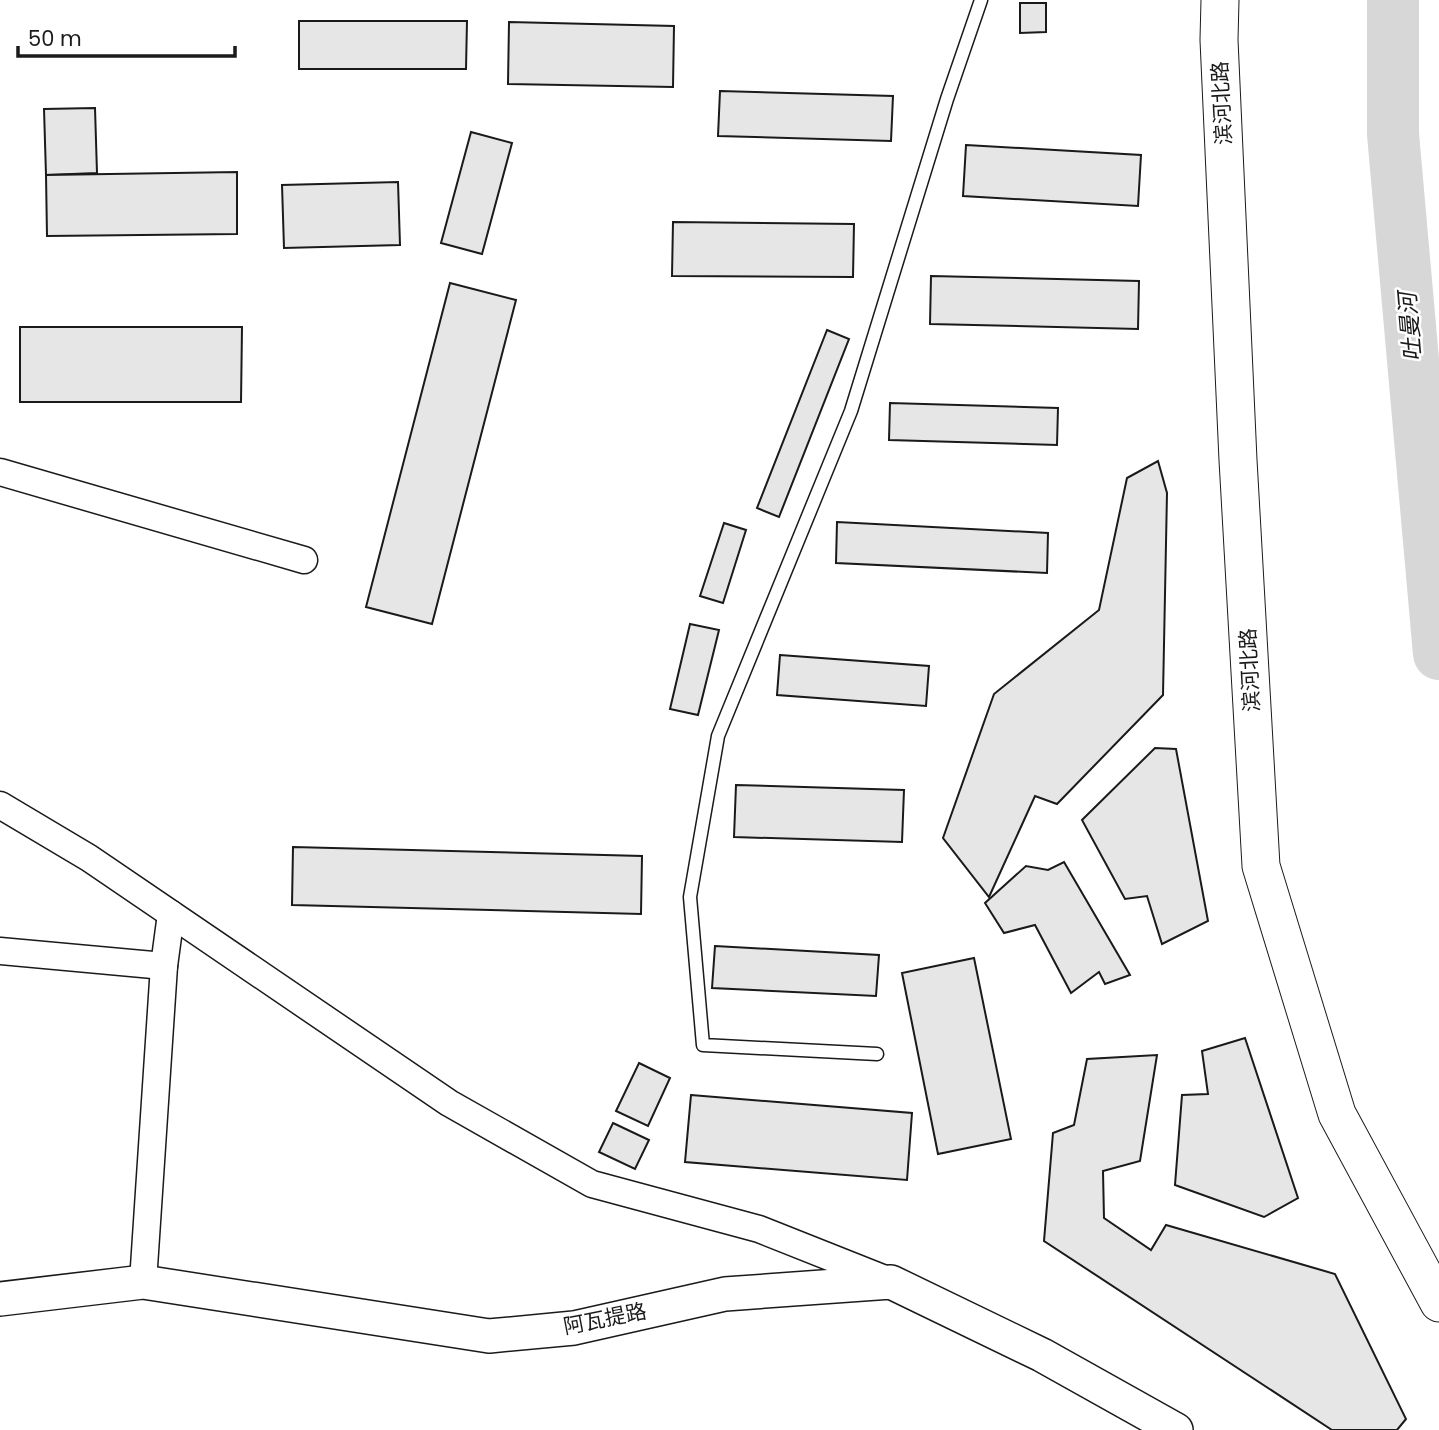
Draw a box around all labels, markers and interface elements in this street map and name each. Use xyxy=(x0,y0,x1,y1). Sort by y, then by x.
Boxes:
scale bar xyxy=(18,14,234,58)
text: 50 m xyxy=(28,24,82,53)
street label: 滨河北路 xyxy=(1205,60,1238,146)
water label: 吐曼河 xyxy=(1391,287,1429,363)
street label: 滨河北路 xyxy=(1233,627,1266,713)
street label: 阿瓦提路 xyxy=(561,1296,649,1341)

